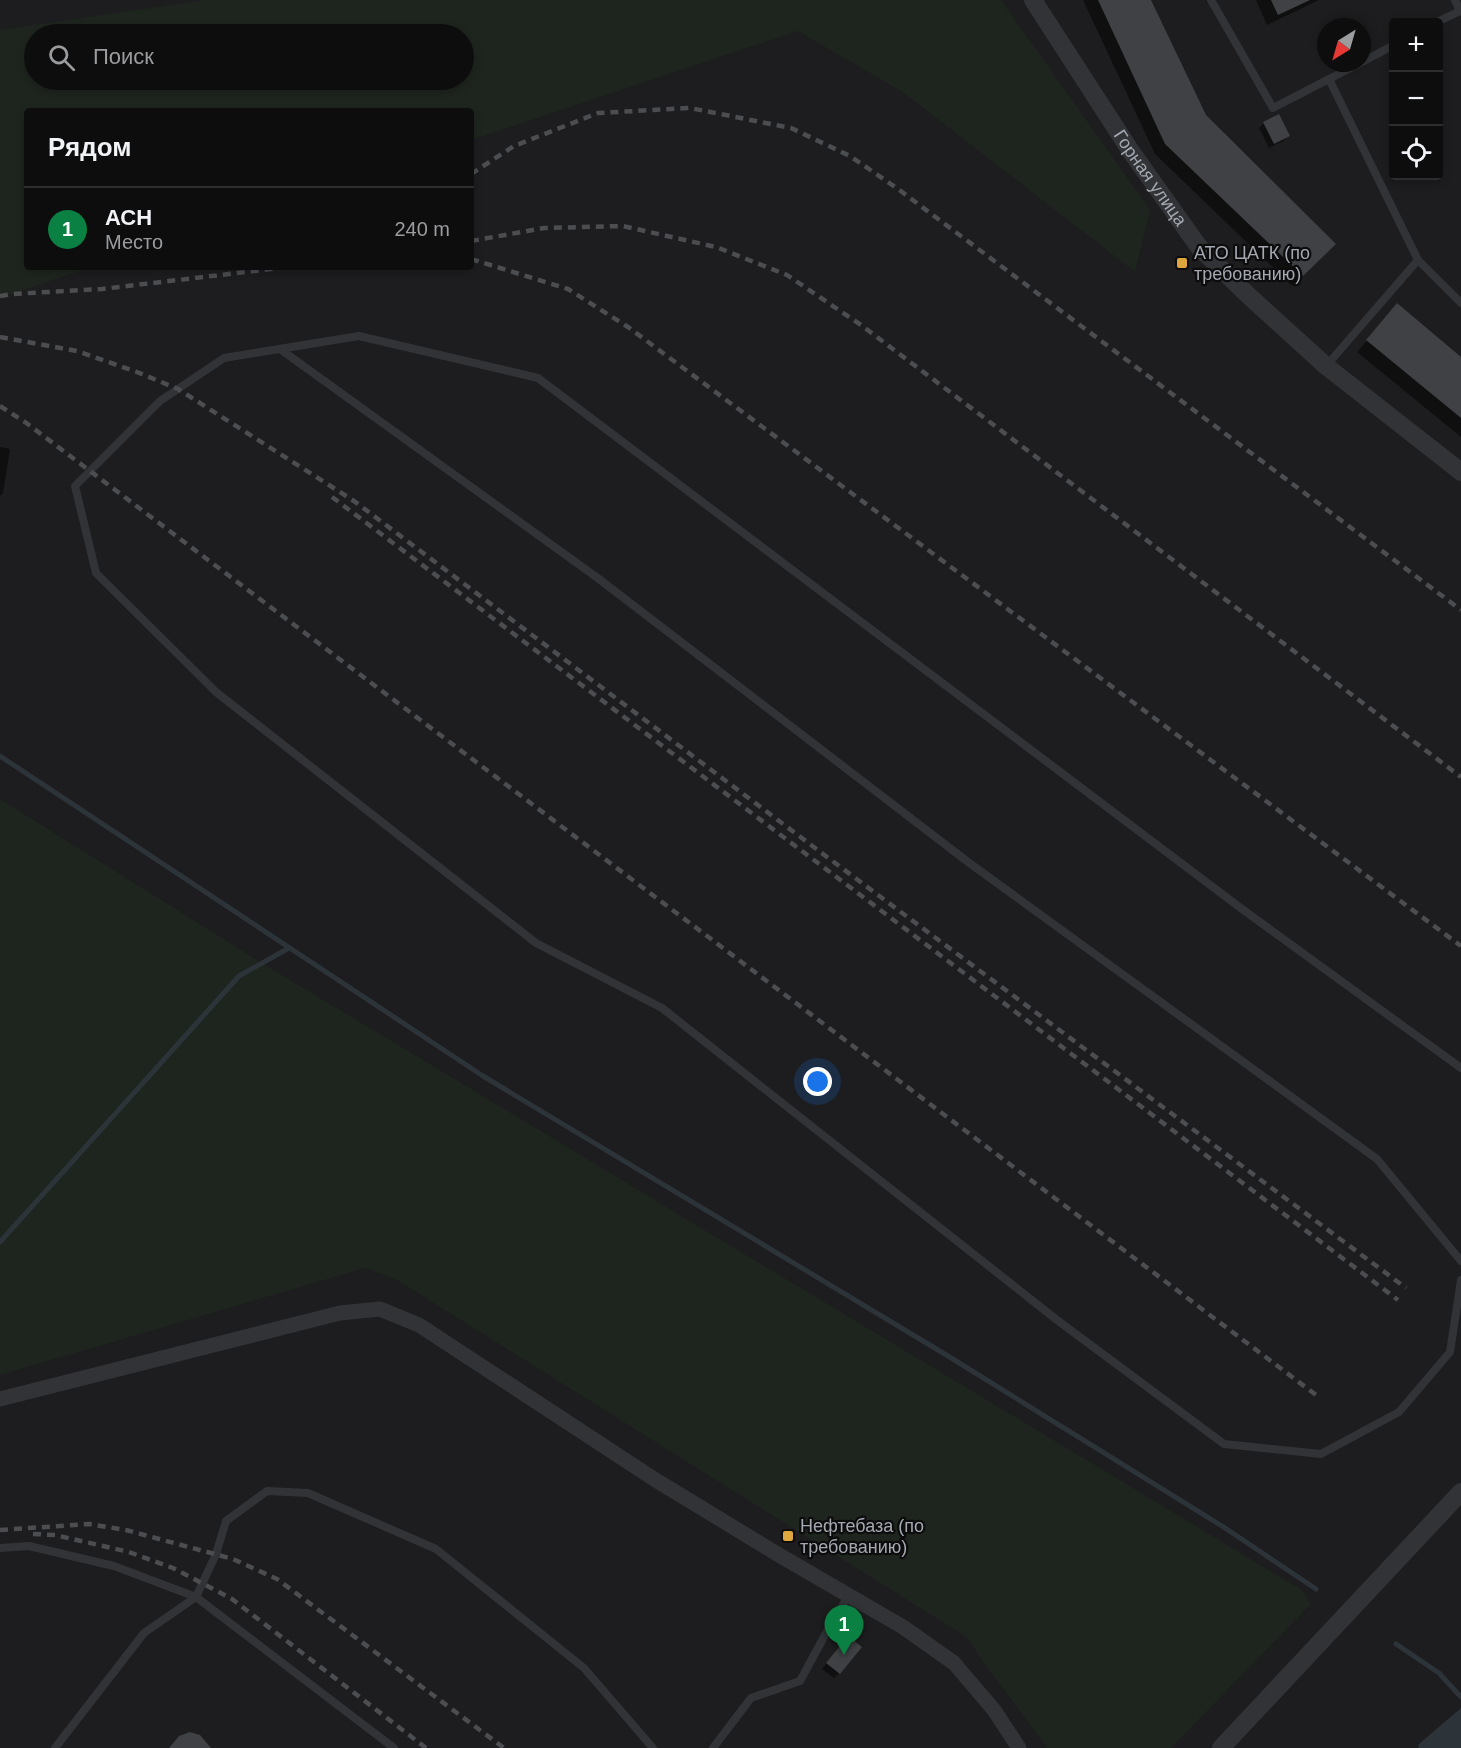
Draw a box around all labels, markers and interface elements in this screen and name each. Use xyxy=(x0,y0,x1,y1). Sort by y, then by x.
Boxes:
north arrow xyxy=(1317,18,1371,72)
map controls xyxy=(1389,18,1443,180)
button: + xyxy=(1389,18,1443,72)
search box xyxy=(24,24,474,90)
icon: search xyxy=(45,41,78,74)
text: Поиск xyxy=(93,44,154,69)
button: − xyxy=(1389,72,1443,126)
street label: Горная улица xyxy=(1110,126,1191,231)
button: locate xyxy=(1389,126,1443,180)
text: Рядом xyxy=(48,132,131,162)
text: АСН xyxy=(105,205,152,230)
text: 1 xyxy=(62,218,73,240)
text: 240 m xyxy=(394,218,450,240)
text: Место xyxy=(105,231,163,253)
place label: АТО ЦАТК (по требованию) xyxy=(1194,243,1310,284)
marker: АТО ЦАТК (по требованию) xyxy=(1175,256,1189,270)
your location xyxy=(803,1067,832,1096)
place label: Нефтебаза (по требованию) xyxy=(800,1516,924,1557)
marker: Нефтебаза (по требованию) xyxy=(781,1529,795,1543)
pin: 1 xyxy=(824,1606,864,1655)

